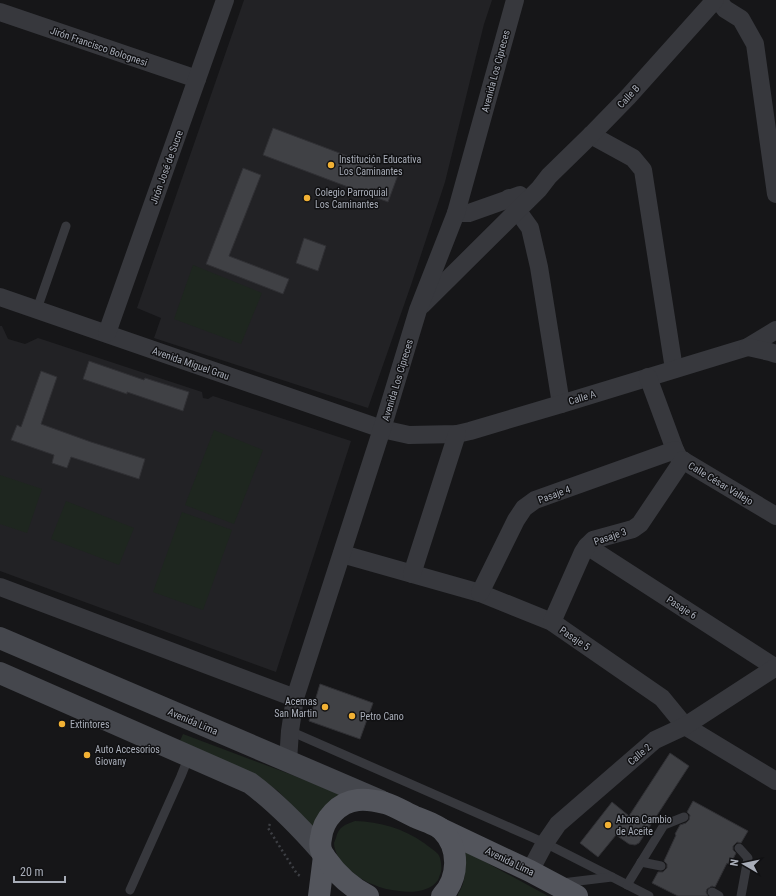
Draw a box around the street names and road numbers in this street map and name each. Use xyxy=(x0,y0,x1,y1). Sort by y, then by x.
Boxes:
street label: Jirón Francisco Bolognesi xyxy=(49,25,149,68)
street label: Avenida Los Cipreces xyxy=(479,28,512,113)
street label: Calle B xyxy=(615,83,642,110)
street label: Jirón José de Sucre xyxy=(148,128,185,206)
street label: Avenida Los Cipreces xyxy=(380,338,415,422)
street label: Avenida Miguel Grau xyxy=(151,345,231,382)
street label: Calle A xyxy=(567,388,597,407)
street label: Calle César Vallejo xyxy=(686,460,755,507)
street label: Pasaje 4 xyxy=(536,484,572,505)
street label: Pasaje 3 xyxy=(592,526,628,547)
street label: Pasaje 6 xyxy=(665,594,699,621)
street label: Pasaje 5 xyxy=(558,624,592,652)
street label: Avenida Lima xyxy=(166,706,220,737)
street label: Calle 2 xyxy=(626,741,653,767)
street label: Avenida Lima xyxy=(484,845,536,878)

